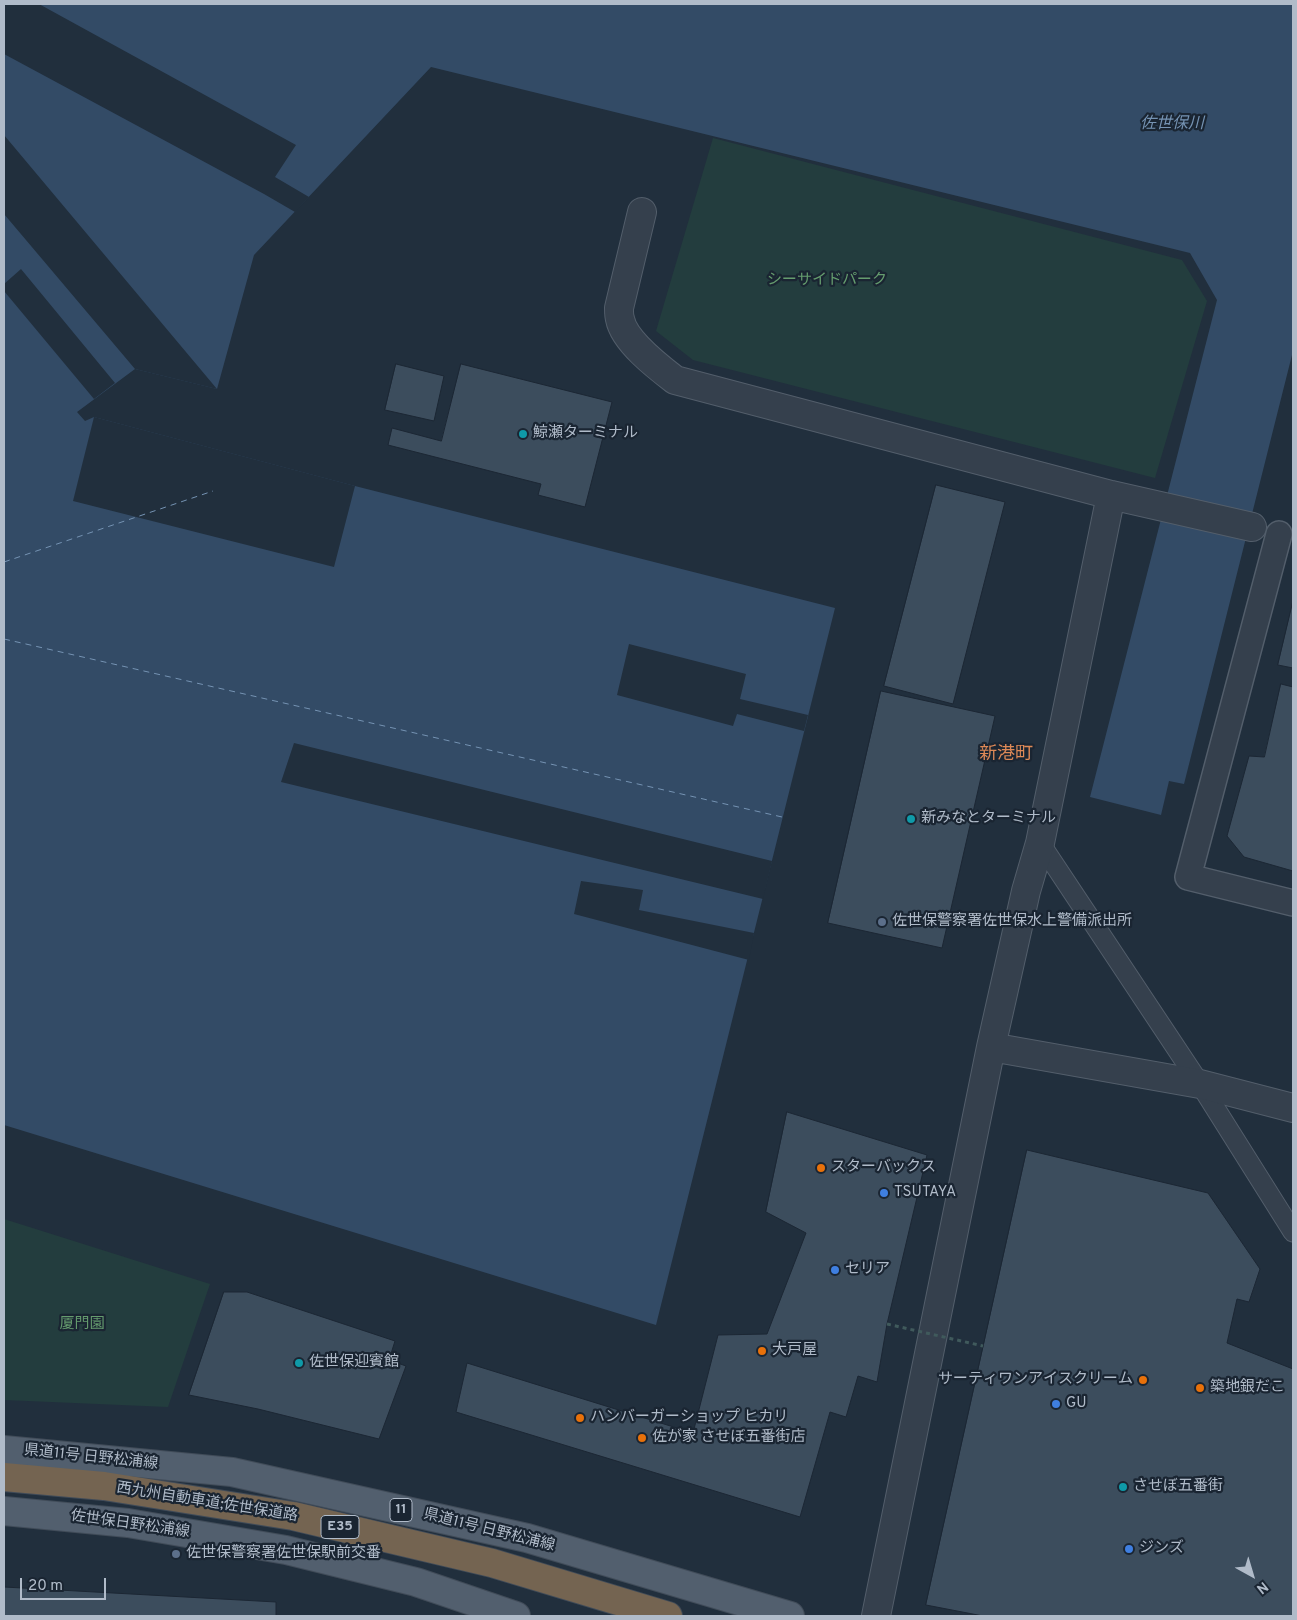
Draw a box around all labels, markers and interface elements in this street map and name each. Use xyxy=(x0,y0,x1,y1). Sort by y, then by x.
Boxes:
water label: 佐世保川 xyxy=(1140,115,1204,135)
park label: シーサイドパーク xyxy=(767,272,887,290)
place label: 鯨瀬ターミナル xyxy=(533,425,638,443)
marker: 鯨瀬ターミナル xyxy=(517,428,529,440)
district label: 新港町 xyxy=(979,744,1033,766)
place label: 新みなとターミナル xyxy=(921,810,1056,828)
marker: 新みなとターミナル xyxy=(905,813,917,825)
place label: 佐世保警察署佐世保水上警備派出所 xyxy=(892,913,1132,931)
marker: 佐世保警察署佐世保水上警備派出所 xyxy=(876,916,888,928)
place label: スターバックス xyxy=(831,1159,936,1177)
marker: スターバックス xyxy=(815,1162,827,1174)
place label: TSUTAYA xyxy=(894,1184,956,1202)
marker: TSUTAYA xyxy=(878,1187,890,1199)
place label: セリア xyxy=(845,1261,890,1279)
marker: セリア xyxy=(829,1264,841,1276)
park label: 厦門園 xyxy=(60,1316,104,1334)
place label: 大戸屋 xyxy=(772,1342,817,1360)
marker: 大戸屋 xyxy=(756,1345,768,1357)
place label: 佐世保迎賓館 xyxy=(309,1354,399,1372)
marker: 佐世保迎賓館 xyxy=(293,1357,305,1369)
place label: サーティワンアイスクリーム xyxy=(938,1371,1133,1389)
marker: サーティワンアイスクリーム xyxy=(1137,1374,1149,1386)
place label: 築地銀だこ xyxy=(1210,1379,1285,1397)
marker: 築地銀だこ xyxy=(1194,1382,1206,1394)
place label: GU xyxy=(1066,1395,1087,1413)
marker: GU xyxy=(1050,1398,1062,1410)
place label: ハンバーガーショップ ヒカリ xyxy=(590,1409,789,1427)
marker: ハンバーガーショップ ヒカリ xyxy=(574,1412,586,1424)
place label: 佐が家 させぼ五番街店 xyxy=(652,1429,806,1447)
marker: 佐が家 させぼ五番街店 xyxy=(636,1432,648,1444)
street label: 県道11号 日野松浦線 xyxy=(23,1442,159,1474)
place label: させぼ五番街 xyxy=(1133,1478,1223,1496)
street label: 西九州自動車道;佐世保道路 xyxy=(115,1480,299,1526)
marker: させぼ五番街 xyxy=(1117,1481,1129,1493)
road number: 11 xyxy=(390,1498,412,1522)
street label: 県道11号 日野松浦線 xyxy=(421,1506,557,1556)
street label: 佐世保日野松浦線 xyxy=(69,1508,191,1542)
road number: E35 xyxy=(321,1515,359,1538)
place label: ジンズ xyxy=(1139,1540,1184,1558)
marker: ジンズ xyxy=(1123,1543,1135,1555)
place label: 佐世保警察署佐世保駅前交番 xyxy=(186,1545,381,1563)
marker: 佐世保警察署佐世保駅前交番 xyxy=(170,1548,182,1560)
north arrow xyxy=(1227,1550,1277,1600)
scale bar xyxy=(22,1568,109,1600)
text: 20 m xyxy=(28,1577,63,1596)
text: N xyxy=(1252,1577,1271,1597)

